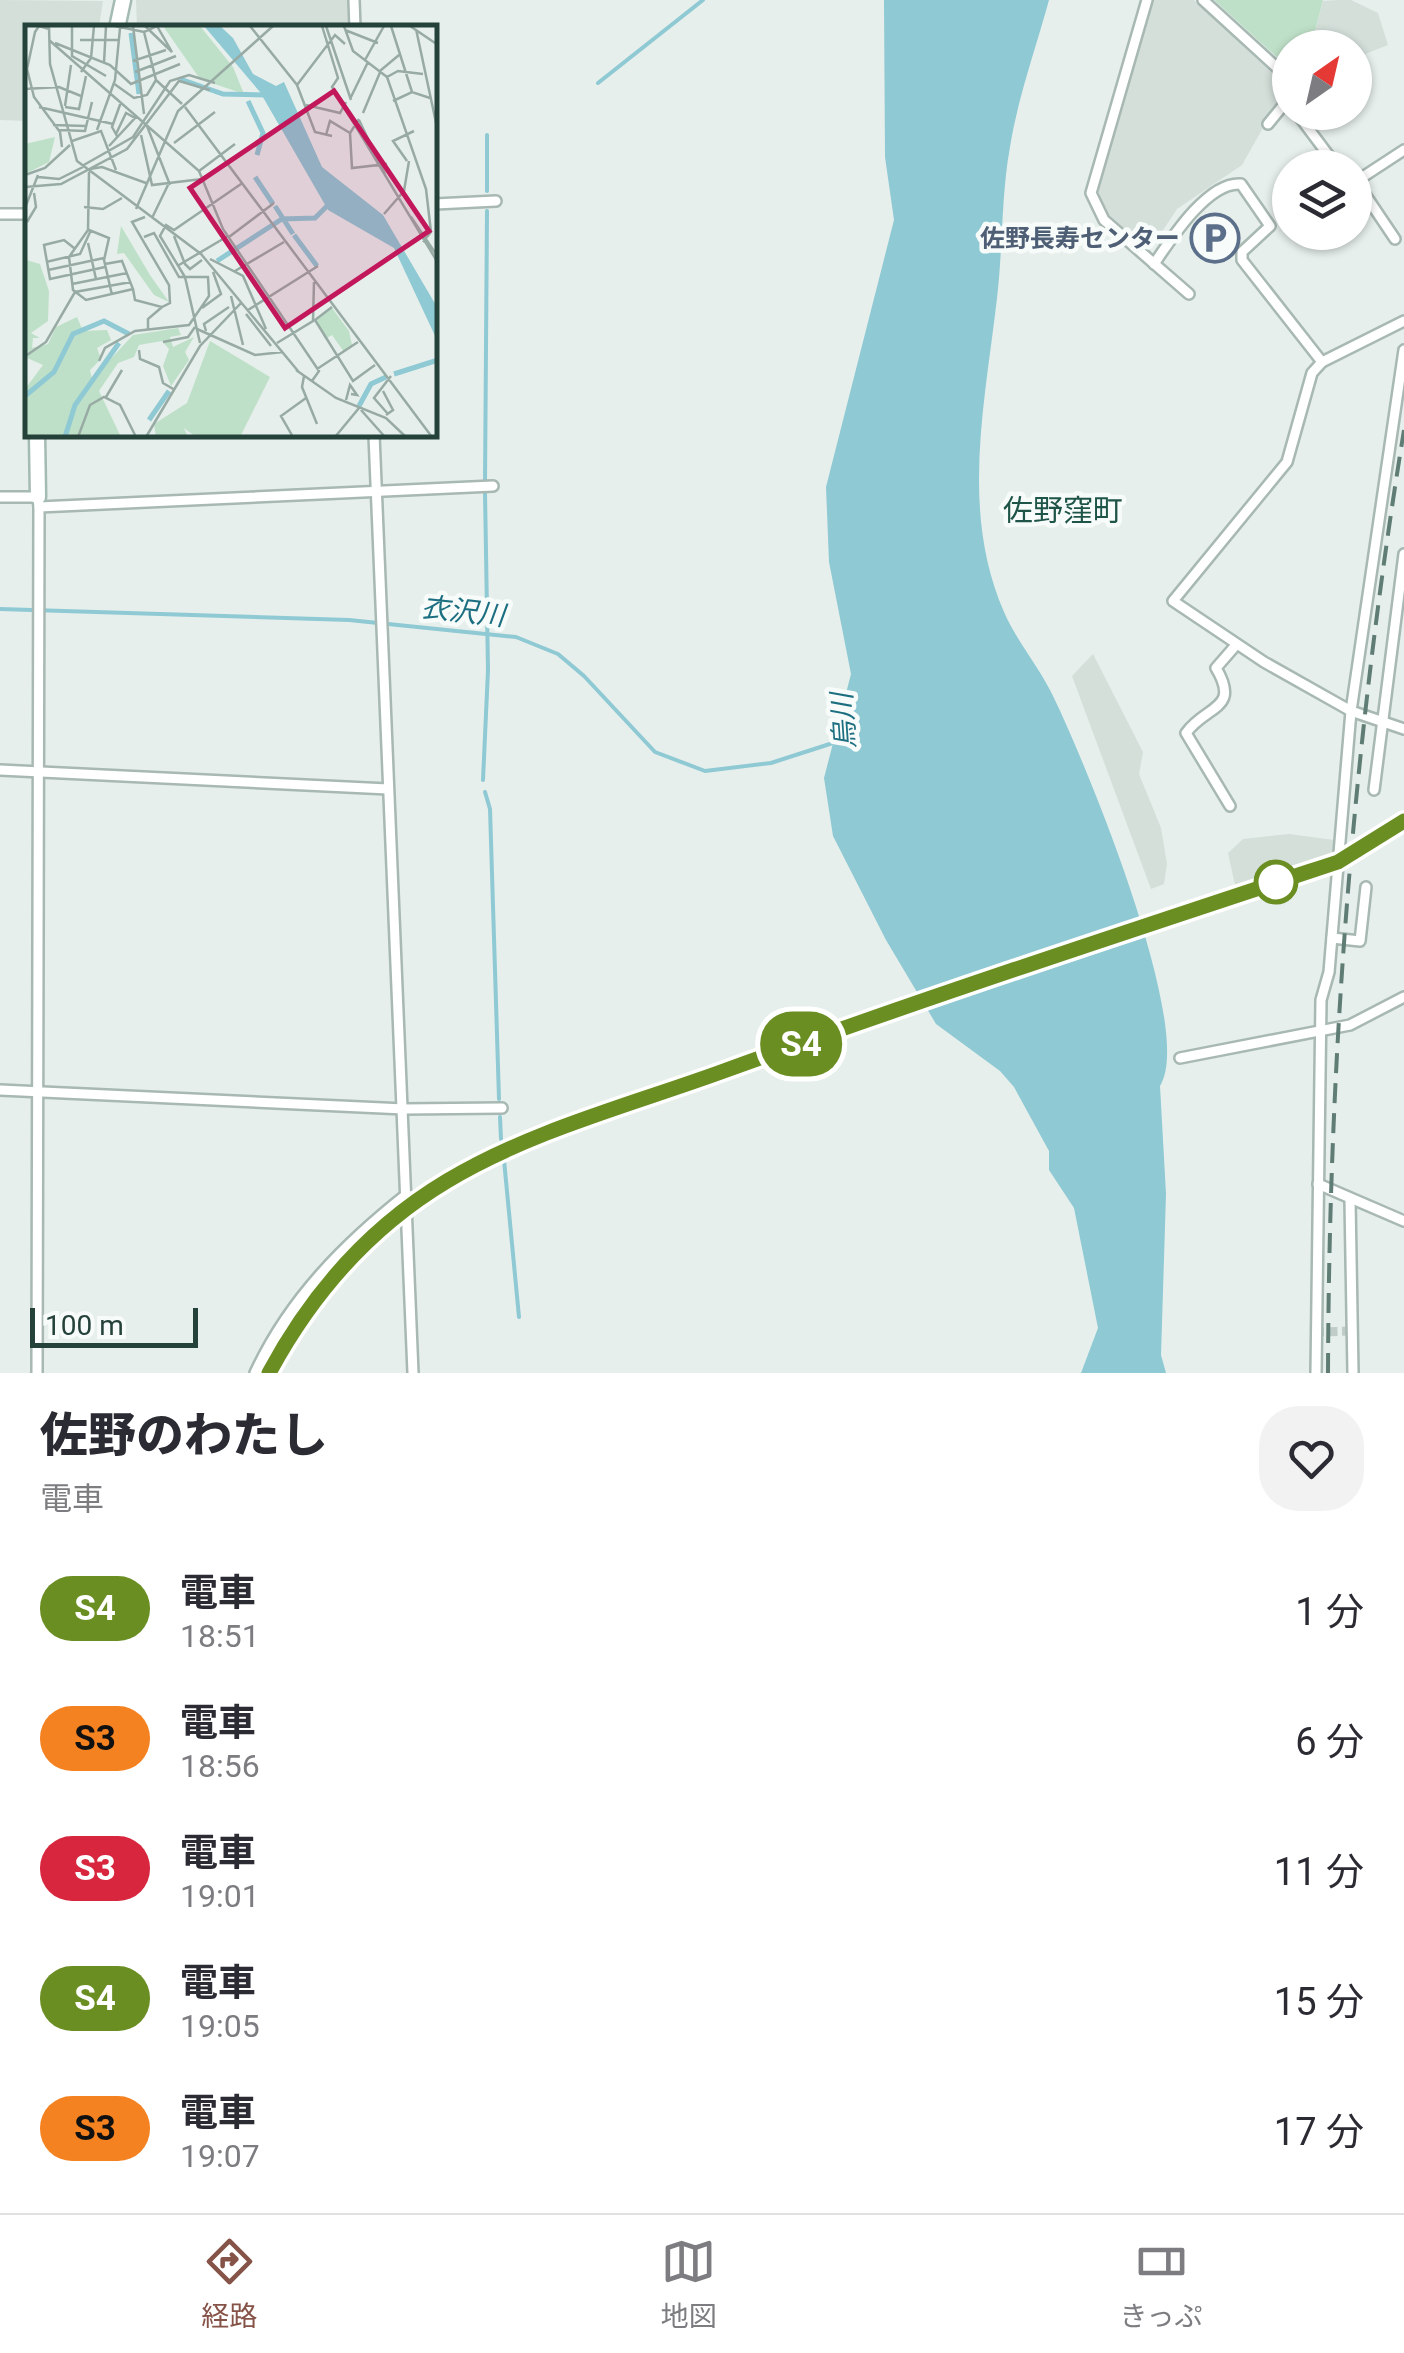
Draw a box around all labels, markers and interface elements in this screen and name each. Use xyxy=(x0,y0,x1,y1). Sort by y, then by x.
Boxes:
inset map xyxy=(25,25,438,438)
north arrow xyxy=(1272,30,1372,130)
map controls xyxy=(1272,30,1372,250)
button: layers xyxy=(1272,150,1372,250)
parking icon: 佐野長寿センター xyxy=(1189,212,1241,264)
place label: 佐野長寿センター xyxy=(980,224,1180,253)
district label: 佐野窪町 xyxy=(1003,493,1123,528)
water label: 衣沢川 xyxy=(419,591,509,633)
water label: 烏川 xyxy=(825,689,862,750)
unlabelled marker xyxy=(1255,861,1297,903)
line badge: S4 xyxy=(756,1012,846,1076)
text: S4 xyxy=(780,1024,822,1065)
scale bar xyxy=(30,1303,198,1348)
text: 100 m xyxy=(45,1309,124,1342)
button: heart xyxy=(1259,1406,1364,1511)
text: 佐野のわたし xyxy=(40,1407,328,1464)
text: 電車 xyxy=(40,1480,104,1518)
text: 電車 xyxy=(180,1571,256,1615)
text: S4 xyxy=(74,1588,116,1629)
text: 1 分 xyxy=(1295,1590,1364,1634)
text: 18:51 xyxy=(180,1617,260,1655)
text: 電車 xyxy=(180,1701,256,1745)
text: S3 xyxy=(74,1718,116,1759)
text: 6 分 xyxy=(1295,1720,1364,1764)
text: 18:56 xyxy=(180,1747,260,1785)
text: 電車 xyxy=(180,1831,256,1875)
text: S3 xyxy=(74,1848,116,1889)
text: 11 分 xyxy=(1274,1850,1364,1894)
text: 19:01 xyxy=(180,1877,260,1915)
text: 電車 xyxy=(180,1961,256,2005)
text: S4 xyxy=(74,1978,116,2019)
text: 15 分 xyxy=(1274,1980,1364,2024)
text: 19:05 xyxy=(180,2007,260,2045)
text: 電車 xyxy=(180,2091,256,2135)
text: S3 xyxy=(74,2108,116,2149)
text: 17 分 xyxy=(1274,2110,1364,2154)
text: 19:07 xyxy=(180,2137,260,2175)
tab: 経路 xyxy=(202,2234,258,2334)
tab: 地図 xyxy=(661,2234,717,2334)
tab: きっぷ xyxy=(1120,2234,1202,2334)

